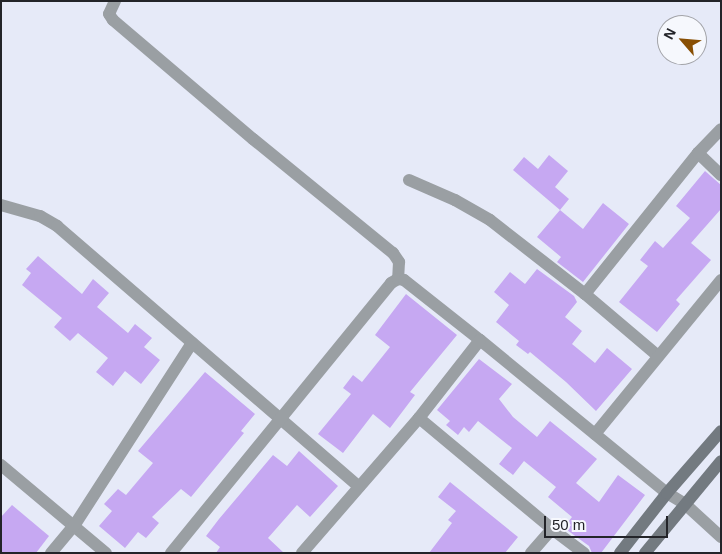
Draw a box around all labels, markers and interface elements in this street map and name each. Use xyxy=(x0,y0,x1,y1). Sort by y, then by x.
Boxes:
north arrow xyxy=(657,15,707,65)
text: N xyxy=(660,26,679,42)
scale bar xyxy=(547,506,671,538)
text: 50 m xyxy=(552,516,585,533)

